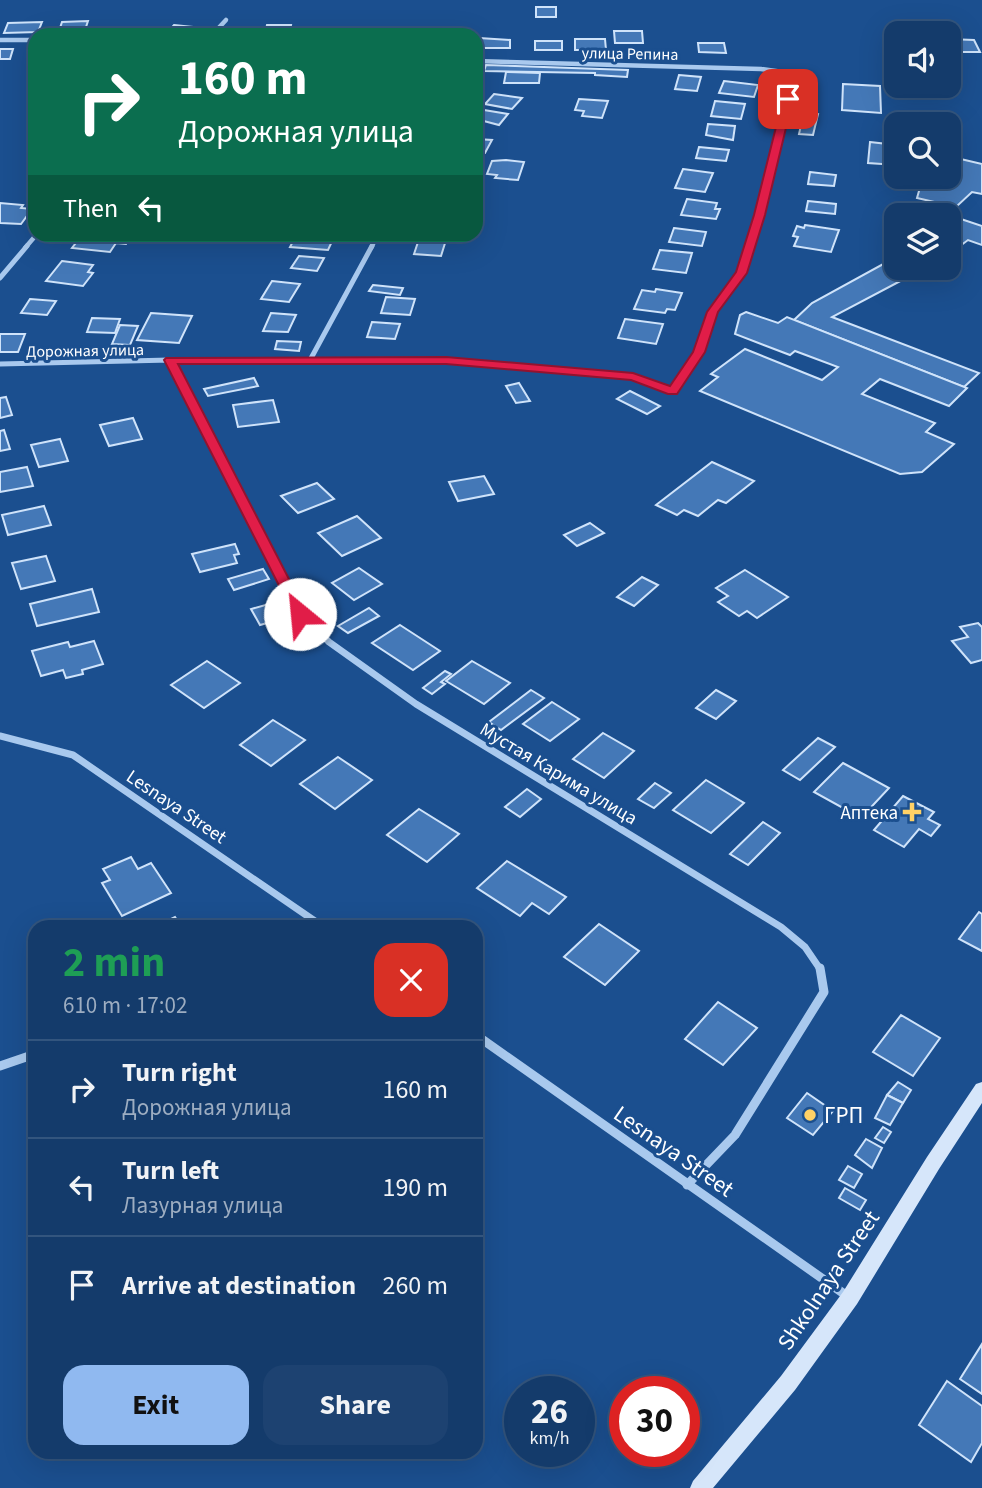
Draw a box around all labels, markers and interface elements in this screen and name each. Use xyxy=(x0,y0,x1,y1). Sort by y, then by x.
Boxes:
map controls xyxy=(884,21,961,280)
button: sound xyxy=(884,21,961,98)
street label: улица Репина xyxy=(581,42,679,66)
text: 160 m xyxy=(178,44,307,114)
icon: right xyxy=(63,56,154,147)
pin xyxy=(758,69,818,129)
icon: arrive xyxy=(769,80,807,118)
text: Дорожная улица xyxy=(178,109,414,155)
button: search xyxy=(884,112,961,189)
icon: left xyxy=(132,189,170,227)
text: Then xyxy=(63,190,118,227)
button: layers xyxy=(884,203,961,280)
street label: Дорожная улица xyxy=(26,339,144,363)
position arrow xyxy=(263,577,337,651)
street label: Мустая Карима улица xyxy=(474,716,642,832)
street label: Lesnaya Street xyxy=(121,764,232,851)
place label: Аптека xyxy=(840,800,898,827)
marker: Аптека xyxy=(904,804,920,820)
text: 2 min xyxy=(63,933,165,993)
button: close xyxy=(374,943,448,1017)
text: 610 m · 17:02 xyxy=(63,989,187,1022)
text: Turn right xyxy=(122,1054,237,1091)
icon: right xyxy=(63,1070,101,1108)
text: 160 m xyxy=(382,1071,448,1108)
text: Дорожная улица xyxy=(122,1091,292,1124)
street label: Lesnaya Street xyxy=(607,1098,741,1205)
place label: ГРП xyxy=(824,1099,863,1132)
marker: ГРП xyxy=(802,1107,818,1123)
text: Turn left xyxy=(122,1152,219,1189)
icon: left xyxy=(63,1168,101,1206)
text: 190 m xyxy=(382,1169,448,1206)
text: Лазурная улица xyxy=(122,1189,283,1222)
street label: Shkolnaya Street xyxy=(769,1204,888,1357)
icon: arrive xyxy=(63,1266,101,1304)
text: Arrive at destination xyxy=(122,1267,356,1304)
text: 260 m xyxy=(382,1267,448,1304)
button: Exit xyxy=(63,1365,249,1445)
button: Share xyxy=(263,1365,448,1445)
speed limit sign: 30 xyxy=(609,1376,700,1467)
text: 26 xyxy=(531,1387,568,1437)
text: km/h xyxy=(530,1426,569,1451)

